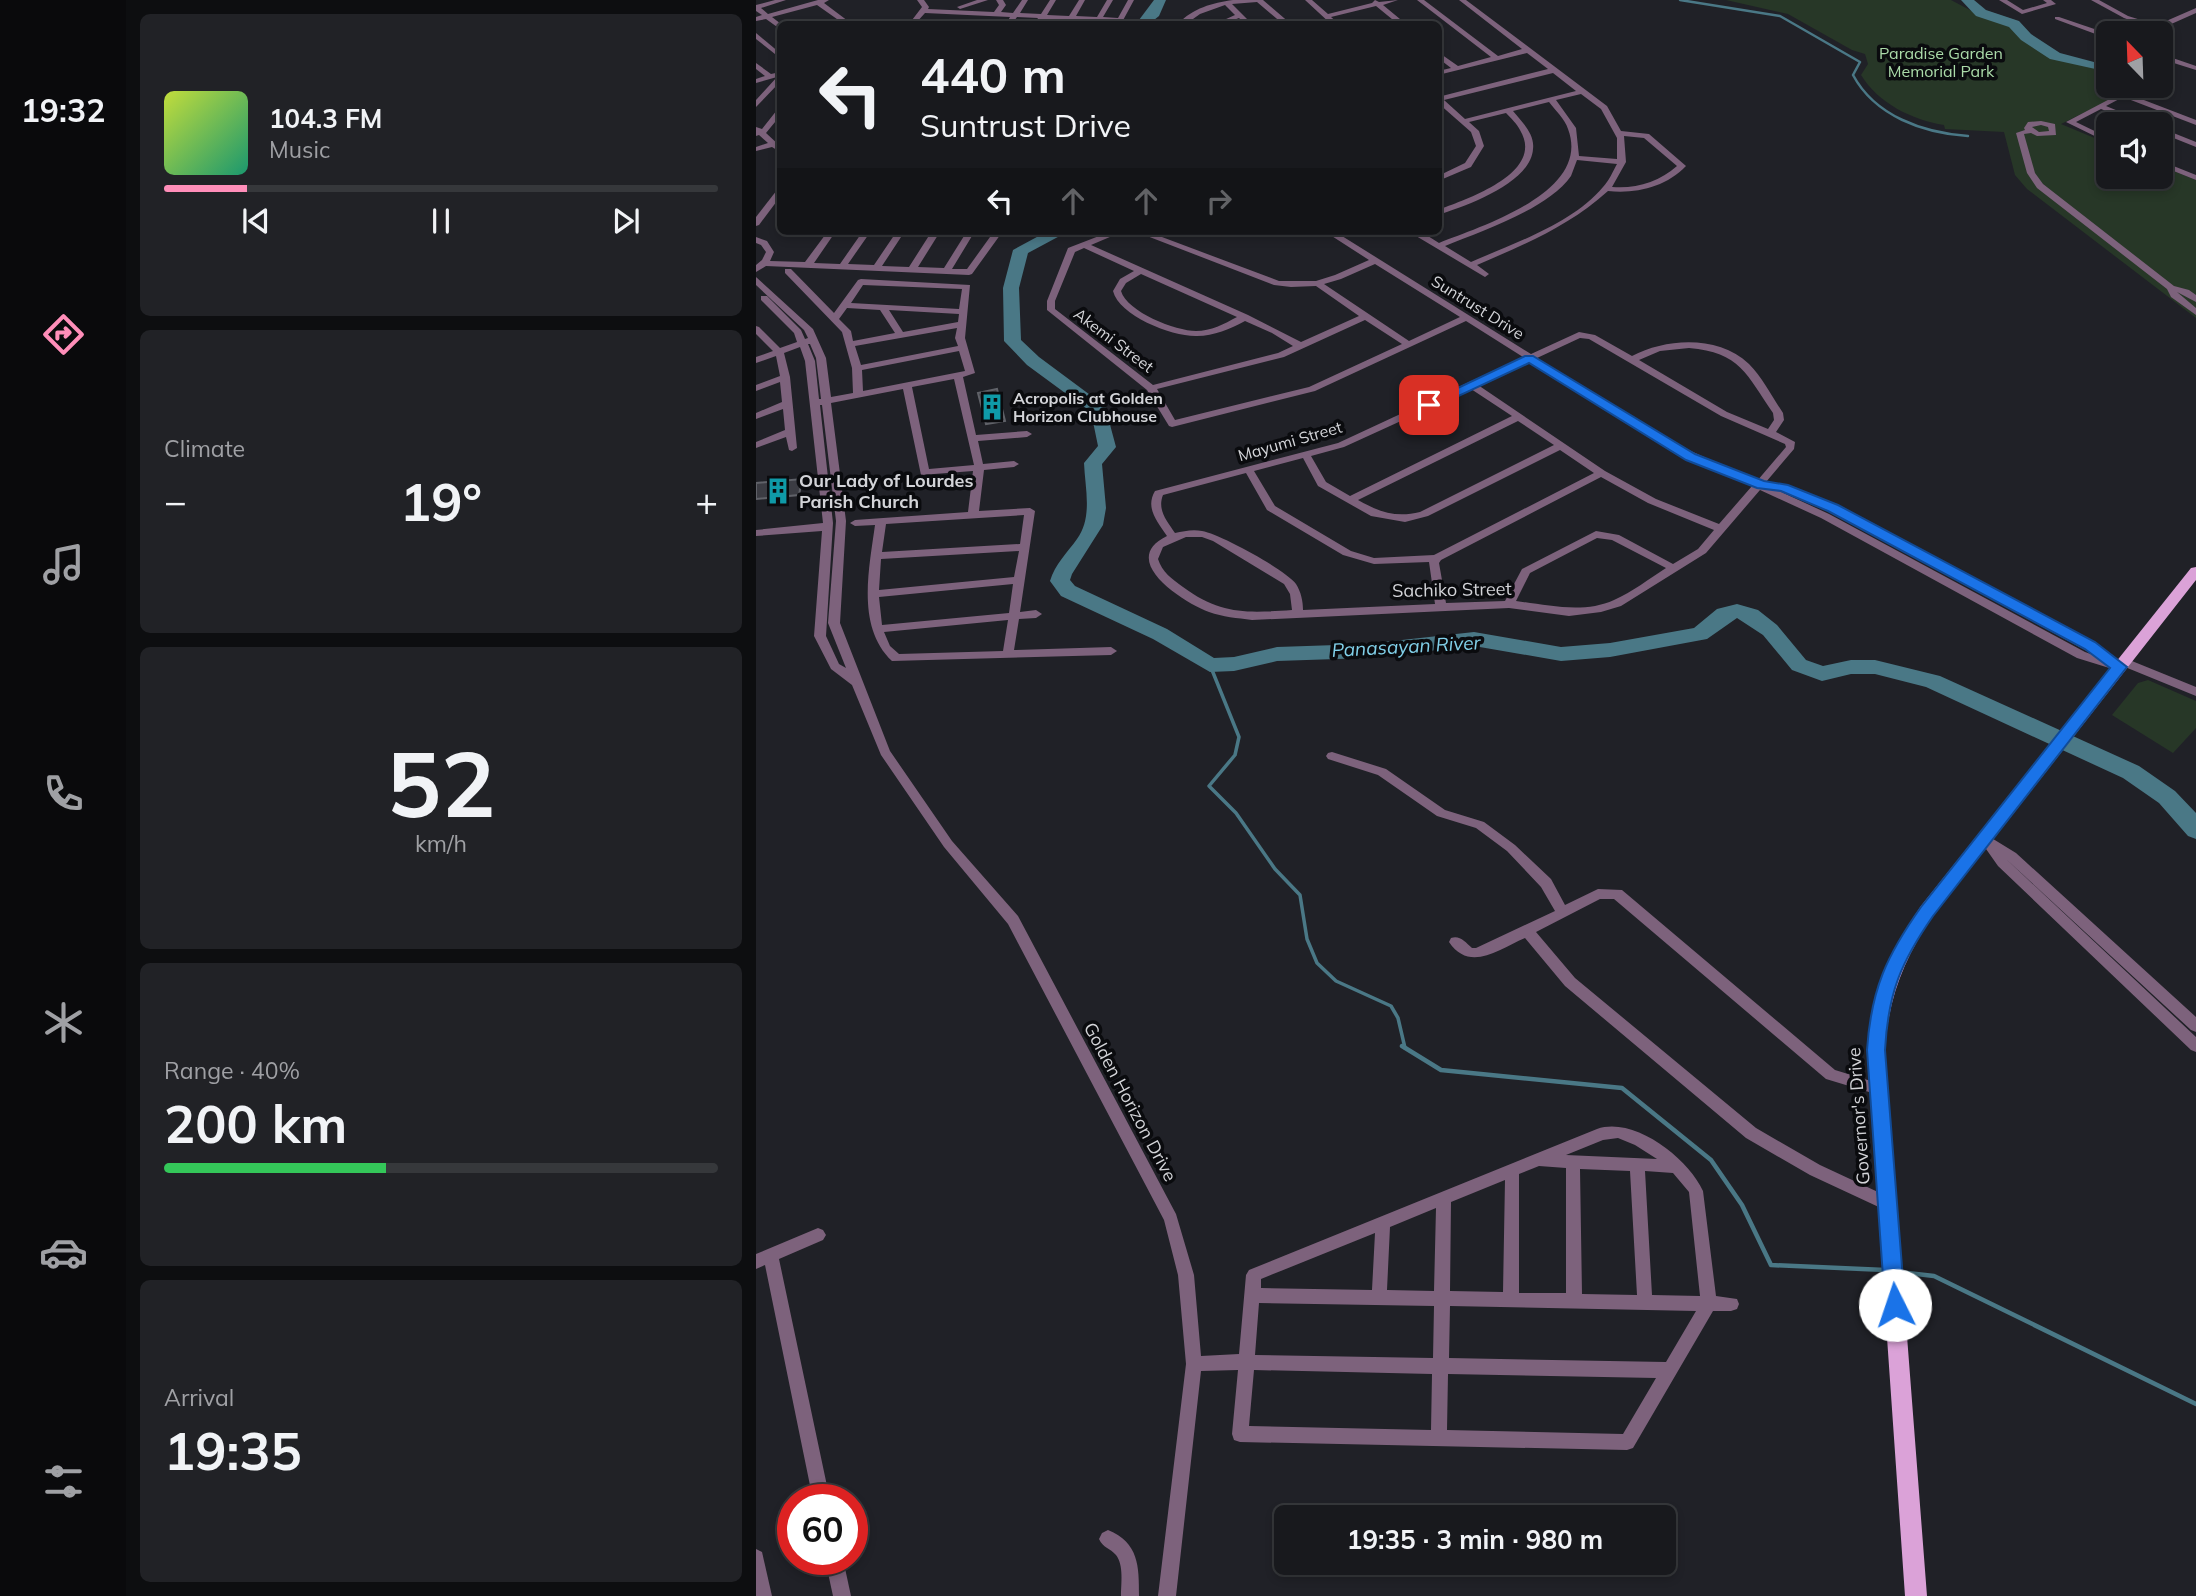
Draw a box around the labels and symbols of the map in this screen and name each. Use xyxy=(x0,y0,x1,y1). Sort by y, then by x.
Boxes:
north arrow xyxy=(2096,21,2174,98)
park label: Paradise Garden Memorial Park xyxy=(1879,43,2003,81)
street label: Suntrust Drive xyxy=(1428,271,1528,343)
street label: Akemi Street xyxy=(1070,303,1158,377)
pin xyxy=(1399,375,1459,435)
place label: Acropolis at Golden Horizon Clubhouse xyxy=(1013,388,1163,426)
building icon: Acropolis at Golden Horizon Clubhouse xyxy=(977,392,1007,422)
street label: Mayumi Street xyxy=(1236,416,1345,465)
place label: Our Lady of Lourdes Parish Church xyxy=(799,469,973,513)
building icon: Our Lady of Lourdes Parish Church xyxy=(763,476,793,506)
street label: Sachiko Street xyxy=(1392,577,1512,602)
water label: Panasayan River xyxy=(1331,630,1482,662)
street label: Golden Horizon Drive xyxy=(1079,1018,1182,1185)
street label: Governor's Drive xyxy=(1842,1047,1875,1185)
position arrow xyxy=(1858,1268,1932,1342)
speed limit sign: 60 xyxy=(777,1484,868,1575)

